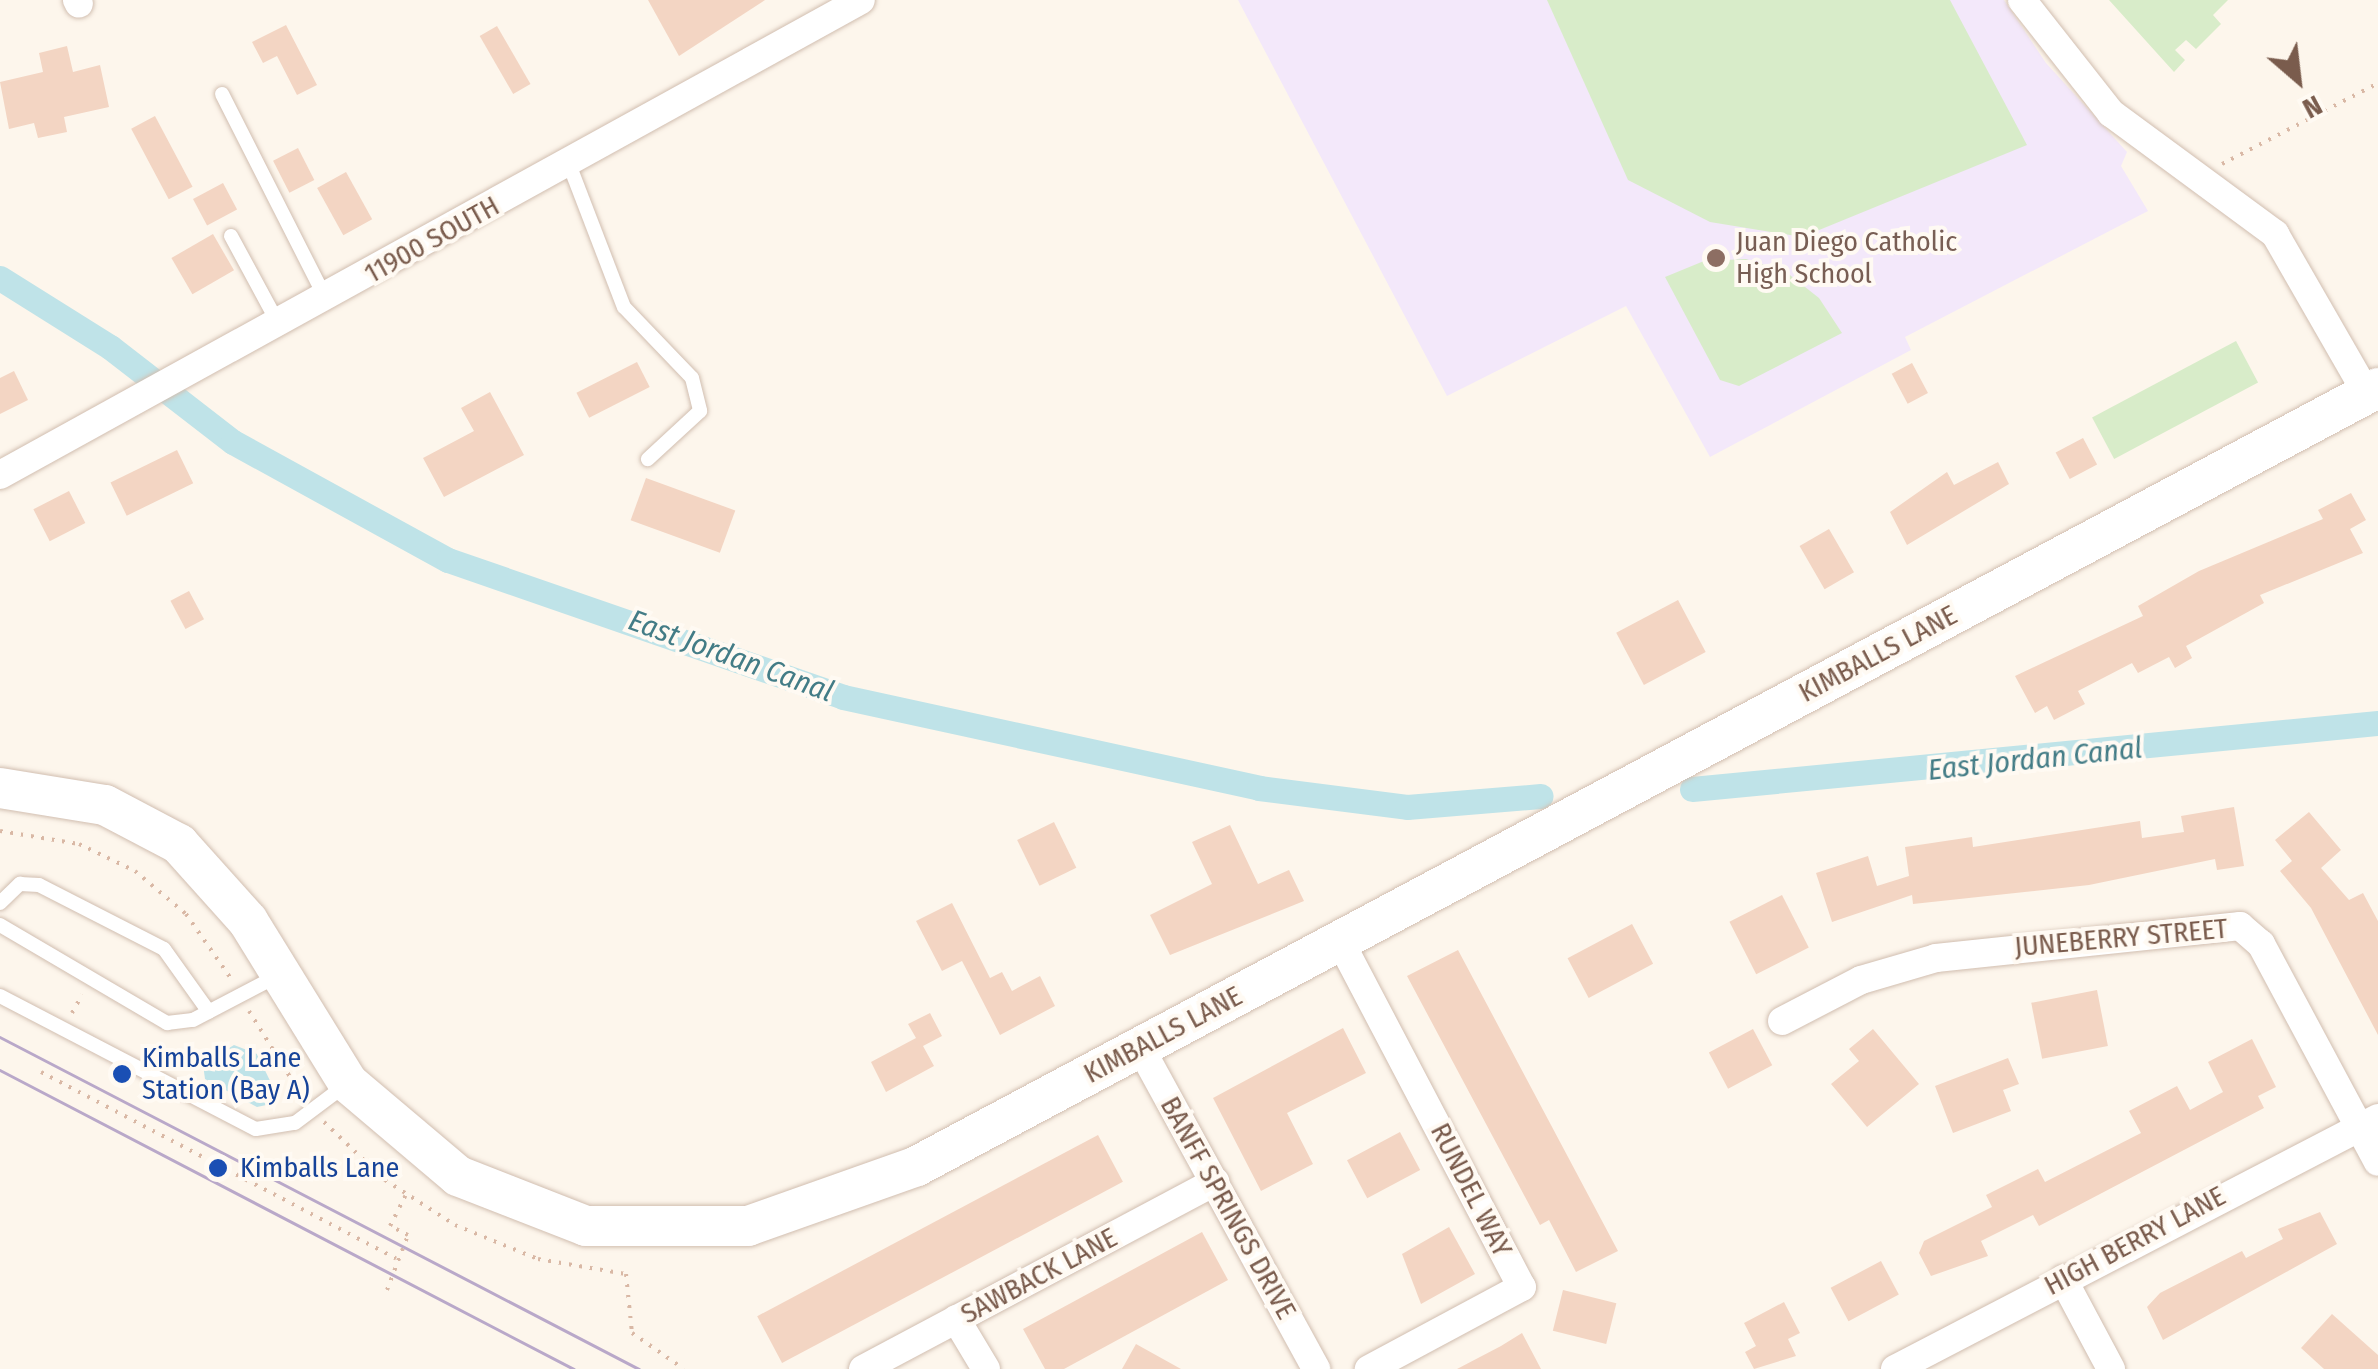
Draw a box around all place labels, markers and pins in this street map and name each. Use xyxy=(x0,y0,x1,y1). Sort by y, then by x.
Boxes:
place label: Juan Diego Catholic High School xyxy=(1736,225,1957,291)
marker: Juan Diego Catholic High School xyxy=(1705,247,1727,269)
place label: Kimballs Lane Station (Bay A) xyxy=(142,1041,310,1107)
marker: Kimballs Lane Station (Bay A) xyxy=(111,1063,133,1085)
place label: Kimballs Lane xyxy=(240,1151,399,1185)
marker: Kimballs Lane xyxy=(205,1155,231,1181)

